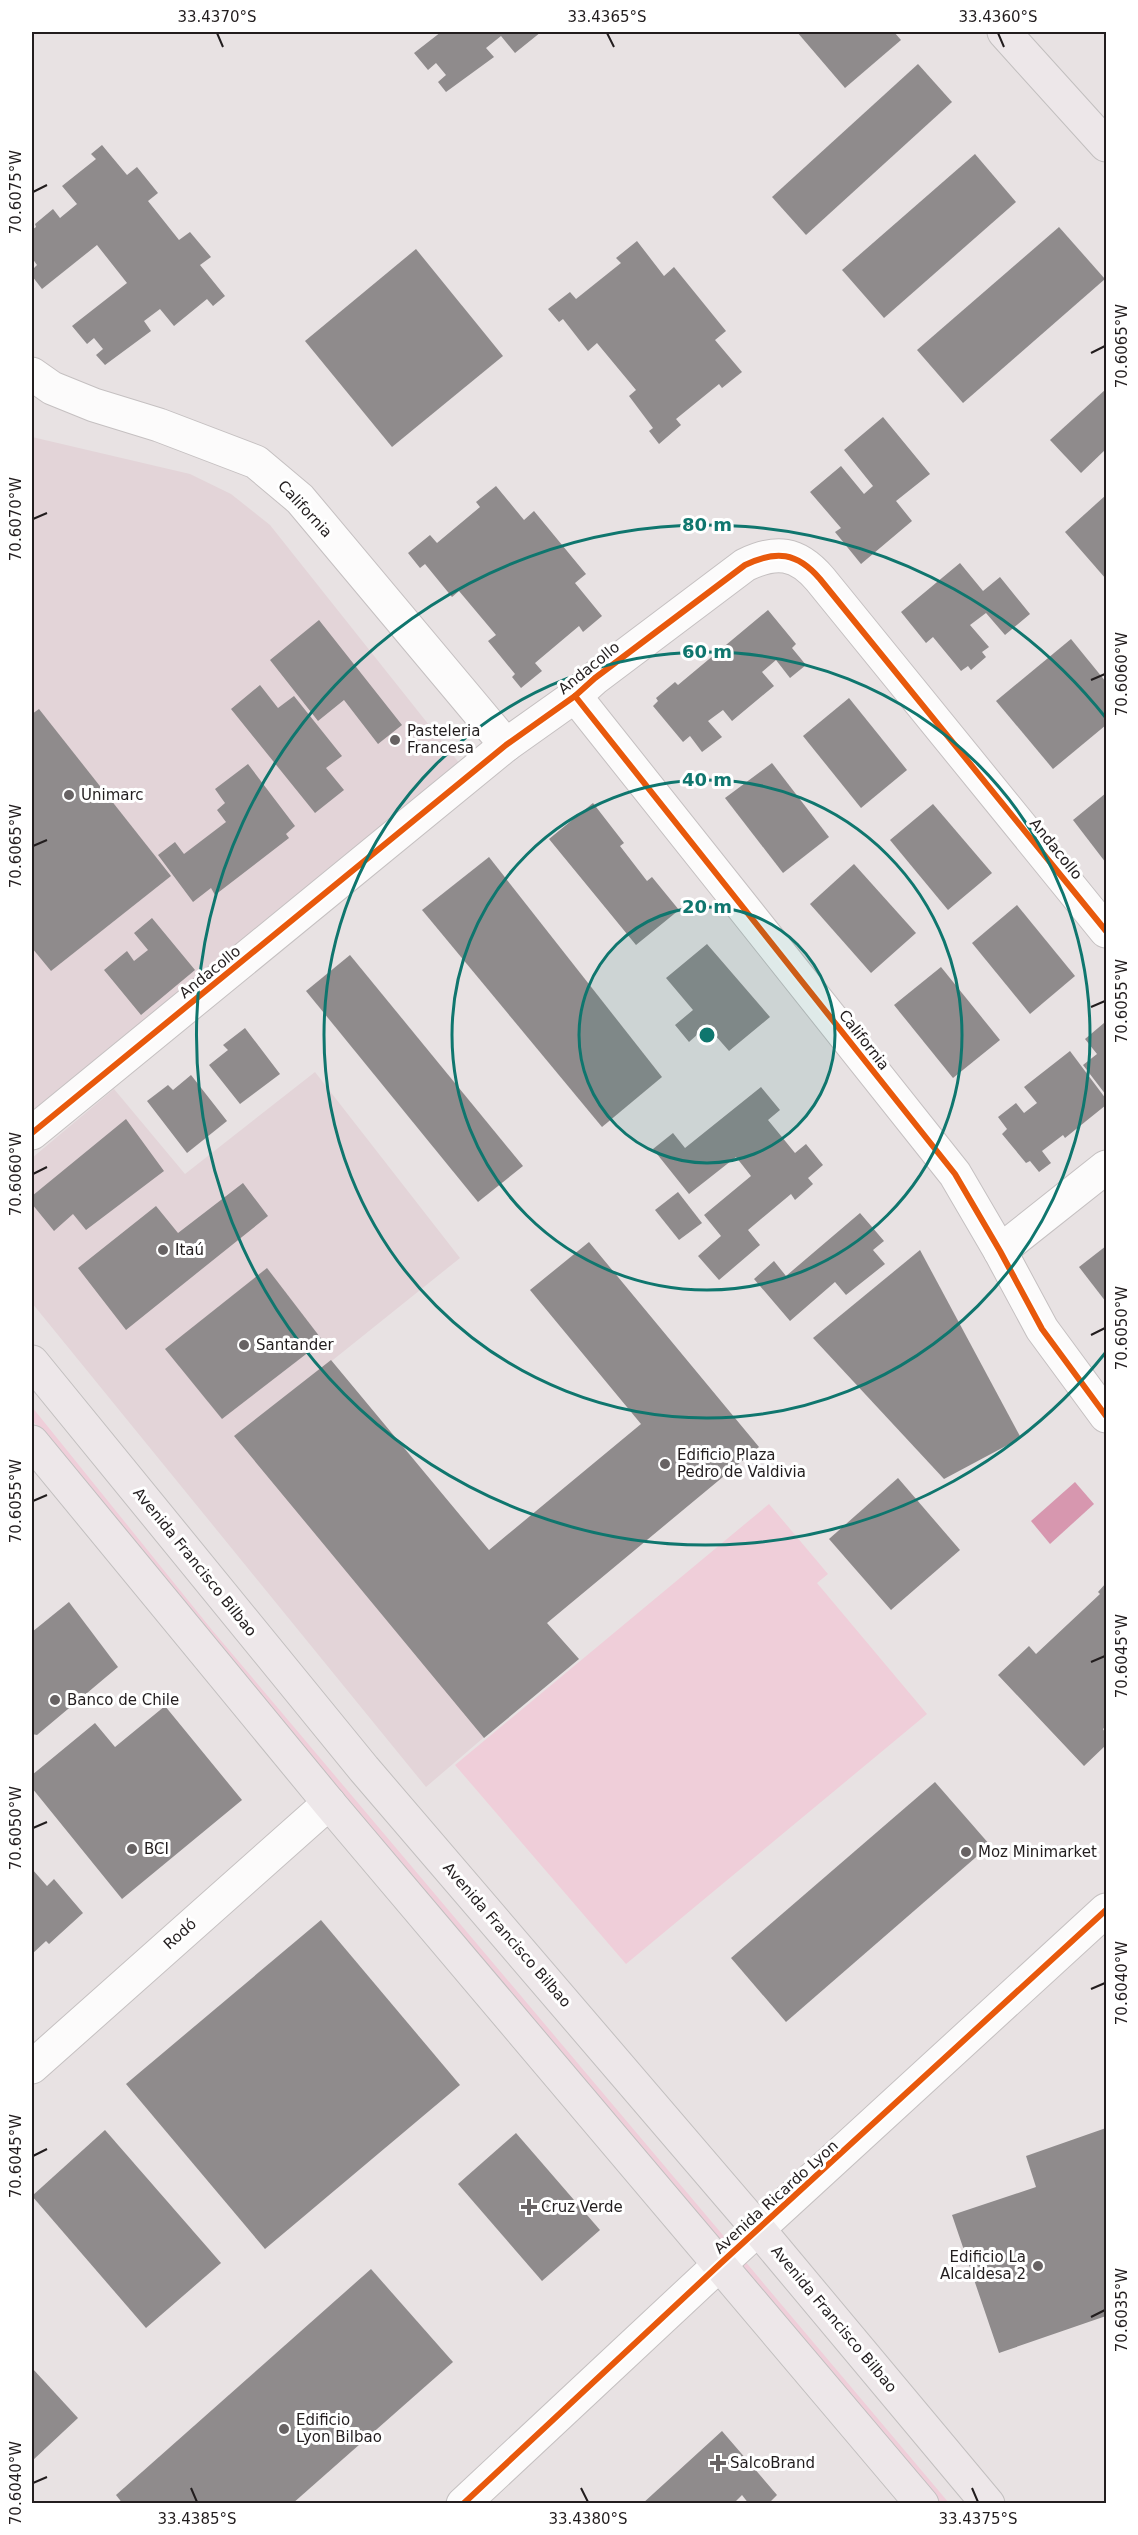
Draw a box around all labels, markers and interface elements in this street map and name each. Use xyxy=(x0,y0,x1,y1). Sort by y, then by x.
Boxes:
text: 33.4370°S xyxy=(177,8,257,26)
text: 33.4365°S xyxy=(567,8,647,26)
text: 33.4360°S xyxy=(958,8,1038,26)
text: 70.6075°W xyxy=(7,150,25,234)
text: 70.6065°W xyxy=(1113,304,1131,388)
text: 70.6070°W xyxy=(7,477,25,561)
street label: California xyxy=(274,477,336,541)
text: 80 m xyxy=(682,514,732,535)
text: 70.6060°W xyxy=(1113,632,1131,716)
street label: Andacollo xyxy=(555,638,623,698)
text: 60 m xyxy=(682,641,732,662)
place label: Pasteleria Francesa xyxy=(407,722,480,757)
marker: Pasteleria Francesa xyxy=(388,733,402,747)
text: 40 m xyxy=(682,769,732,790)
place label: Unimarc xyxy=(81,786,144,804)
marker: Unimarc xyxy=(62,788,76,802)
text: 70.6065°W xyxy=(7,804,25,888)
street label: Andacollo xyxy=(1026,815,1086,883)
text: 20 m xyxy=(682,896,732,917)
street label: Andacollo xyxy=(176,942,244,1002)
text: 70.6055°W xyxy=(1113,959,1131,1043)
street label: California xyxy=(835,1006,893,1074)
centre of rings xyxy=(697,1025,717,1045)
text: 70.6060°W xyxy=(7,1132,25,1216)
place label: Itaú xyxy=(175,1241,204,1259)
marker: Itaú xyxy=(156,1243,170,1257)
text: 70.6050°W xyxy=(1113,1286,1131,1370)
place label: Santander xyxy=(256,1336,335,1354)
marker: Santander xyxy=(237,1338,251,1352)
place label: Edificio Plaza Pedro de Valdivia xyxy=(677,1446,806,1481)
marker: Edificio Plaza Pedro de Valdivia xyxy=(658,1457,672,1471)
text: 70.6055°W xyxy=(7,1459,25,1543)
street label: Avenida Francisco Bilbao xyxy=(129,1484,261,1640)
text: 70.6045°W xyxy=(1113,1614,1131,1698)
place label: Banco de Chile xyxy=(67,1691,179,1709)
marker: Banco de Chile xyxy=(48,1693,62,1707)
text: 70.6050°W xyxy=(7,1786,25,1870)
place label: BCI xyxy=(144,1840,169,1858)
marker: BCI xyxy=(125,1842,139,1856)
place label: Moz Minimarket xyxy=(978,1843,1097,1861)
marker: Moz Minimarket xyxy=(959,1845,973,1859)
street label: Avenida Francisco Bilbao xyxy=(439,1859,575,2011)
street label: Rodó xyxy=(160,1915,200,1953)
text: 70.6040°W xyxy=(1113,1941,1131,2025)
text: 70.6045°W xyxy=(7,2114,25,2198)
street label: Avenida Ricardo Lyon xyxy=(710,2137,842,2257)
place label: Cruz Verde xyxy=(541,2198,623,2216)
marker: Cruz Verde xyxy=(522,2200,536,2214)
street label: Avenida Francisco Bilbao xyxy=(767,2242,901,2396)
place label: Edificio La Alcaldesa 2 xyxy=(940,2248,1026,2283)
marker: Edificio La Alcaldesa 2 xyxy=(1031,2259,1045,2273)
text: 70.6035°W xyxy=(1113,2268,1131,2352)
place label: Edificio Lyon Bilbao xyxy=(296,2411,382,2446)
marker: Edificio Lyon Bilbao xyxy=(277,2422,291,2436)
text: 70.6040°W xyxy=(7,2441,25,2525)
place label: SalcoBrand xyxy=(730,2454,815,2472)
marker: SalcoBrand xyxy=(711,2456,725,2470)
text: 33.4385°S xyxy=(157,2510,237,2528)
text: 33.4380°S xyxy=(548,2510,628,2528)
text: 33.4375°S xyxy=(938,2510,1018,2528)

